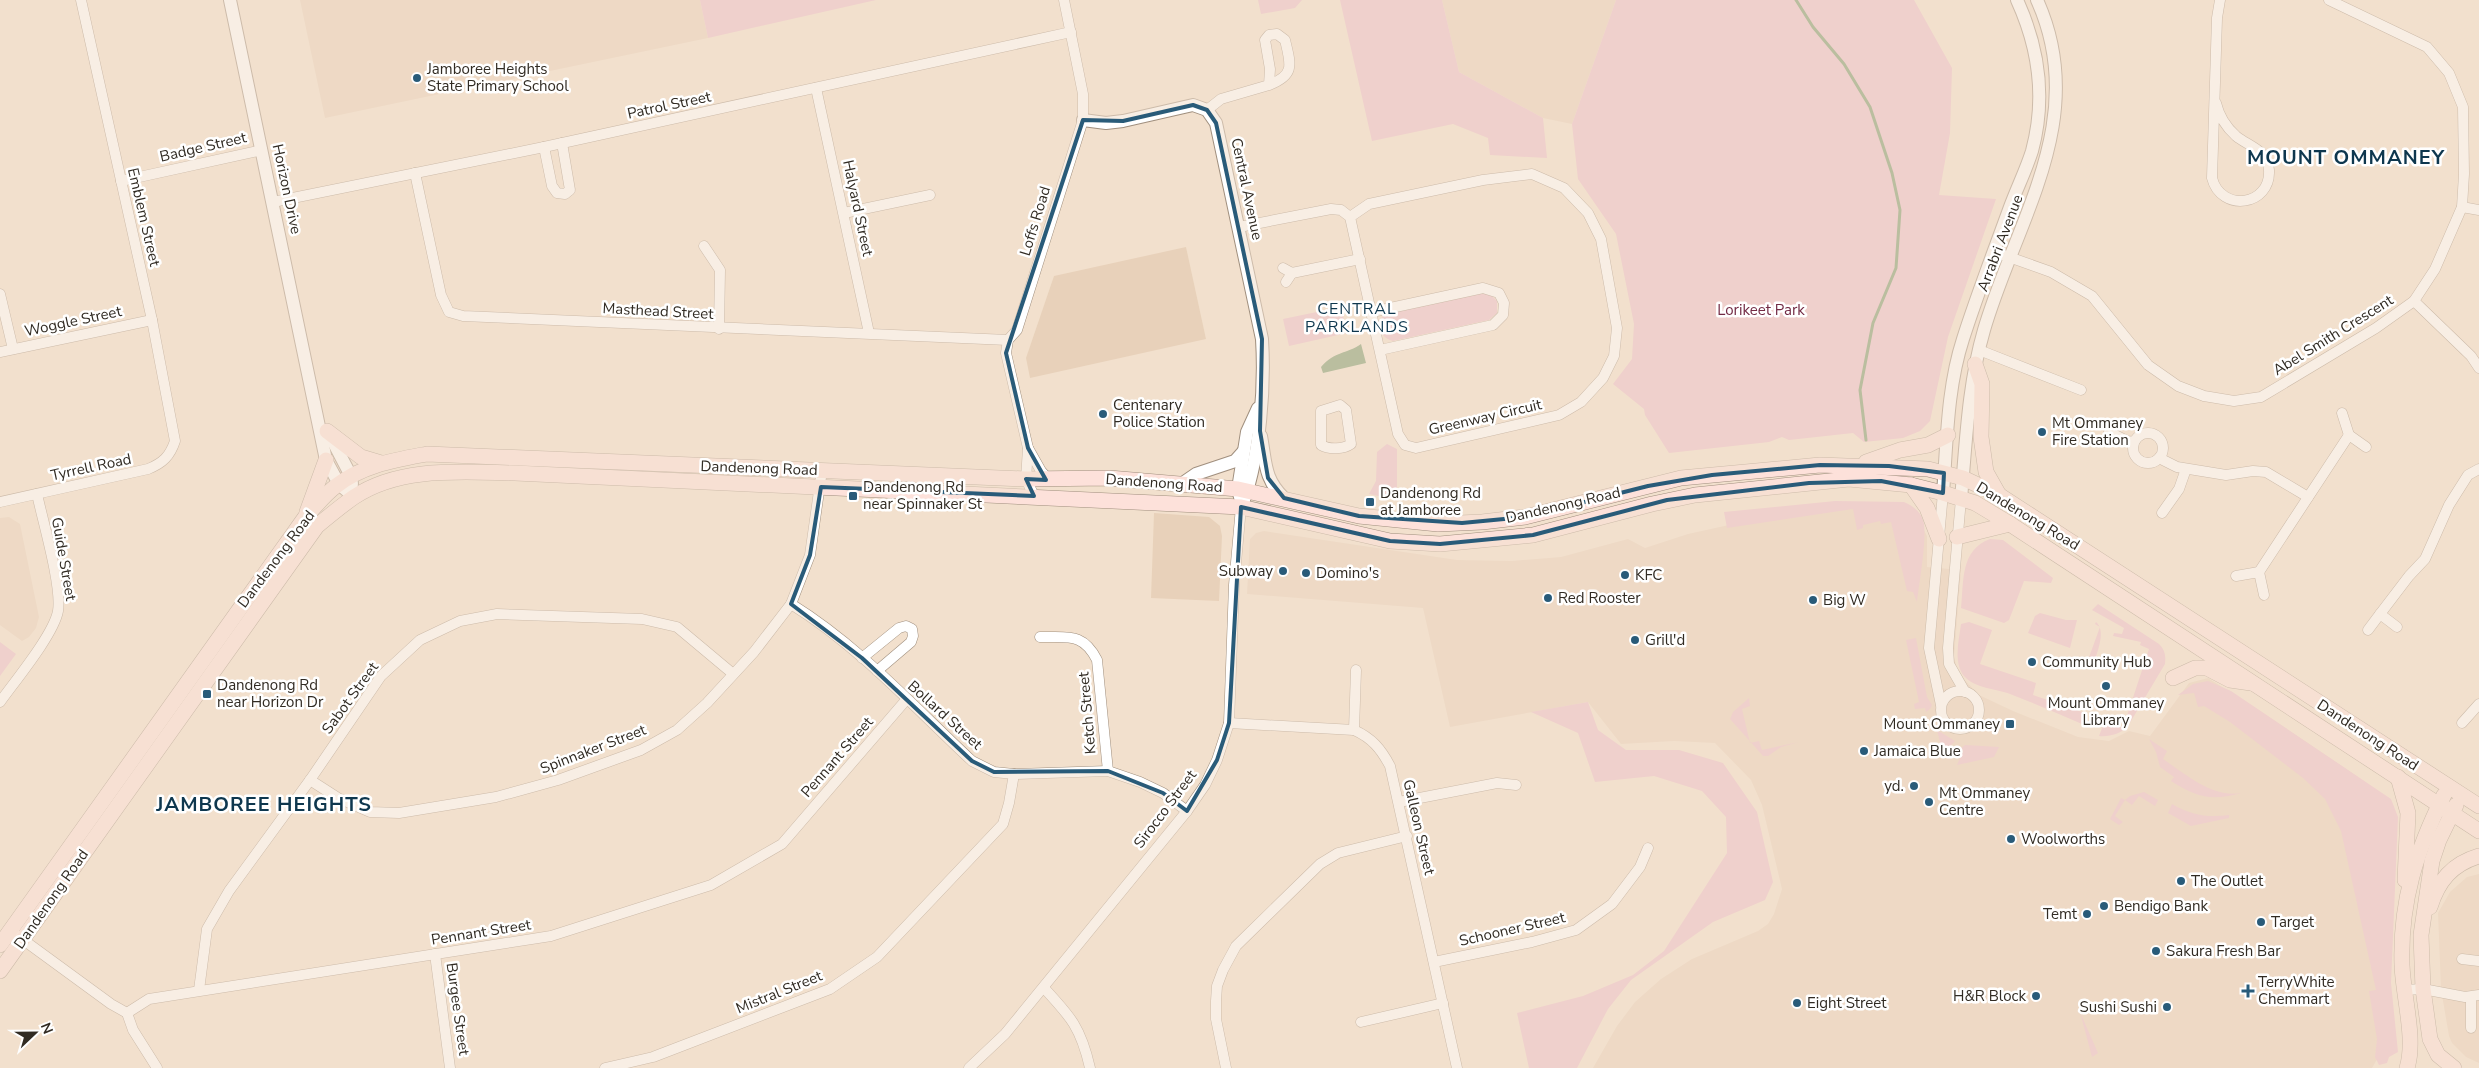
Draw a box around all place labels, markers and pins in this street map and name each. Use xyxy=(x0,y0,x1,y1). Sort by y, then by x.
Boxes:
place label: Jamboree Heights State Primary School xyxy=(426,59,569,96)
marker: Jamboree Heights State Primary School xyxy=(411,72,423,84)
place label: Centenary Police Station xyxy=(1113,395,1205,432)
marker: Centenary Police Station xyxy=(1097,408,1109,420)
place label: Mt Ommaney Fire Station xyxy=(2052,413,2143,450)
marker: Mt Ommaney Fire Station xyxy=(2036,426,2048,438)
place label: Dandenong Rd near Spinnaker St xyxy=(863,477,983,514)
place label: Dandenong Rd at Jamboree xyxy=(1380,483,1481,520)
marker: Dandenong Rd near Spinnaker St xyxy=(847,490,859,502)
marker: Dandenong Rd at Jamboree xyxy=(1364,496,1376,508)
place label: Subway xyxy=(1219,561,1273,581)
place label: Domino's xyxy=(1316,563,1379,583)
marker: Subway xyxy=(1277,565,1289,577)
place label: KFC xyxy=(1635,565,1662,585)
marker: Domino's xyxy=(1300,567,1312,579)
marker: KFC xyxy=(1619,569,1631,581)
place label: Red Rooster xyxy=(1558,588,1641,608)
place label: Big W xyxy=(1823,590,1866,610)
marker: Red Rooster xyxy=(1542,592,1554,604)
marker: Big W xyxy=(1807,594,1819,606)
place label: Grill'd xyxy=(1645,630,1685,650)
marker: Grill'd xyxy=(1629,634,1641,646)
place label: Community Hub xyxy=(2042,652,2152,672)
marker: Community Hub xyxy=(2026,656,2038,668)
place label: Dandenong Rd near Horizon Dr xyxy=(217,675,324,712)
marker: Mount Ommaney Library xyxy=(2100,680,2112,692)
marker: Dandenong Rd near Horizon Dr xyxy=(201,688,213,700)
place label: Mount Ommaney Library xyxy=(2048,693,2165,730)
place label: Mount Ommaney xyxy=(1884,714,2000,734)
marker: Mount Ommaney xyxy=(2004,718,2016,730)
place label: Jamaica Blue xyxy=(1873,741,1961,761)
marker: Jamaica Blue xyxy=(1858,745,1870,757)
place label: yd. xyxy=(1884,776,1904,796)
marker: yd. xyxy=(1908,780,1920,792)
place label: Mt Ommaney Centre xyxy=(1939,783,2030,820)
marker: Mt Ommaney Centre xyxy=(1923,796,1935,808)
place label: Woolworths xyxy=(2021,829,2105,849)
marker: Woolworths xyxy=(2005,833,2017,845)
place label: The Outlet xyxy=(2191,871,2264,891)
marker: The Outlet xyxy=(2175,875,2187,887)
place label: Bendigo Bank xyxy=(2114,896,2208,916)
marker: Bendigo Bank xyxy=(2098,900,2110,912)
place label: Temt xyxy=(2043,904,2078,924)
marker: Temt xyxy=(2081,908,2093,920)
place label: Target xyxy=(2271,912,2315,932)
marker: Target xyxy=(2255,916,2267,928)
place label: Sakura Fresh Bar xyxy=(2166,941,2281,961)
marker: Sakura Fresh Bar xyxy=(2150,945,2162,957)
place label: TerryWhite Chemmart xyxy=(2258,972,2334,1009)
marker: TerryWhite Chemmart xyxy=(2242,985,2254,997)
place label: H&R Block xyxy=(1953,986,2026,1006)
marker: H&R Block xyxy=(2030,990,2042,1002)
place label: Eight Street xyxy=(1807,993,1887,1013)
marker: Eight Street xyxy=(1791,997,1803,1009)
place label: Sushi Sushi xyxy=(2079,997,2157,1017)
marker: Sushi Sushi xyxy=(2161,1001,2173,1013)

